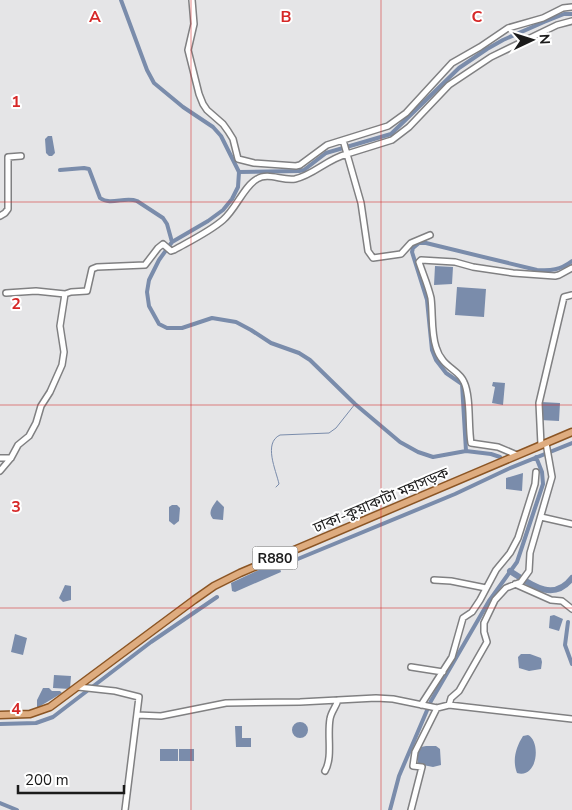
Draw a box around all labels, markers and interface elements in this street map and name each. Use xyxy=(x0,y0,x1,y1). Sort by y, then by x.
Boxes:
text: A xyxy=(89,6,101,28)
text: B xyxy=(280,6,292,28)
text: C xyxy=(472,6,483,28)
north arrow xyxy=(507,15,557,65)
text: N xyxy=(535,33,554,45)
text: 1 xyxy=(11,91,21,113)
text: 2 xyxy=(11,293,21,315)
street label: ঢাকা-কুয়াকাটা মহাসড়ক xyxy=(309,462,453,538)
text: 3 xyxy=(11,496,21,518)
road number: R880 xyxy=(252,546,298,570)
text: 4 xyxy=(11,698,21,720)
scale bar xyxy=(18,762,124,794)
text: 200 m xyxy=(25,770,69,790)

